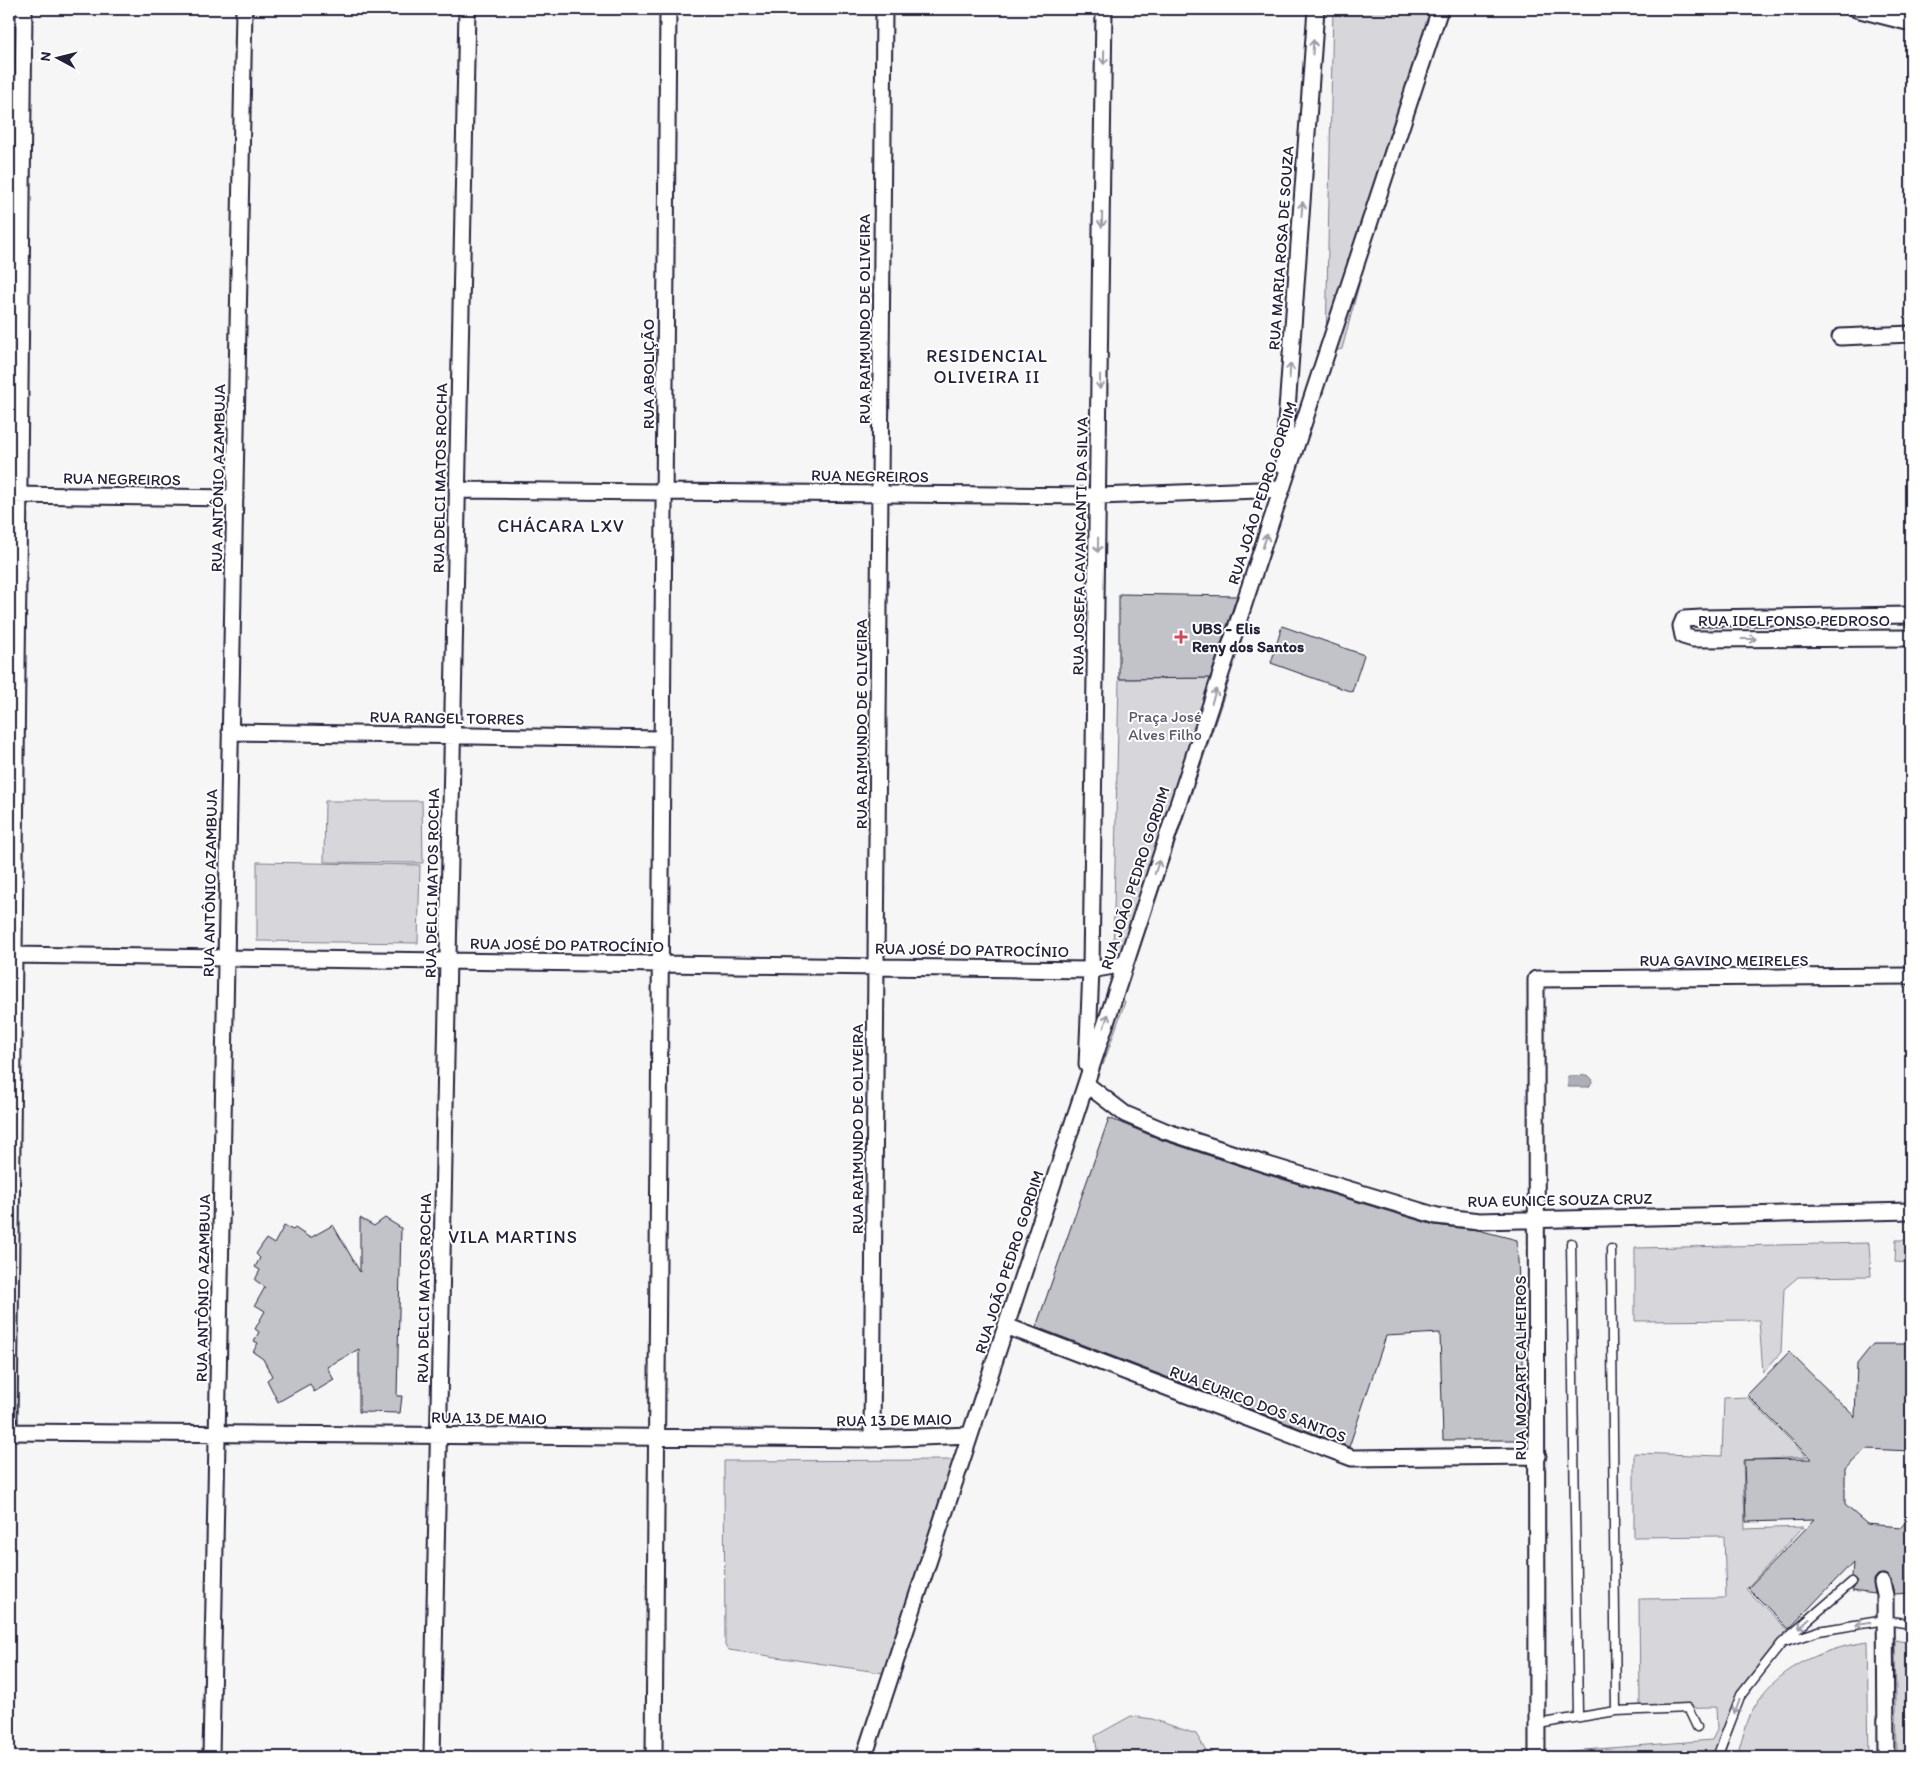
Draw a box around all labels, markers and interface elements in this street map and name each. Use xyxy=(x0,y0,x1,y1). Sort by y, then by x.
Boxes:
north arrow xyxy=(32,32,82,82)
one-way arrow xyxy=(1309,39,1318,55)
one-way arrow xyxy=(1099,49,1109,65)
text: N xyxy=(37,51,55,62)
street label: RUA MARIA ROSA DE SOUZA xyxy=(1264,145,1298,351)
one-way arrow xyxy=(1297,201,1306,217)
one-way arrow xyxy=(1097,212,1107,228)
street label: RUA RAIMUNDO DE OLIVEIRA xyxy=(855,214,874,424)
street label: RUA ABOLIÇÃO xyxy=(639,319,658,429)
district label: RESIDENCIAL OLIVEIRA II xyxy=(926,345,1048,388)
one-way arrow xyxy=(1286,363,1295,379)
one-way arrow xyxy=(1095,374,1105,390)
street label: RUA DELCI MATOS ROCHA xyxy=(429,383,451,573)
street label: RUA ANTÔNIO AZAMBUJA xyxy=(207,384,229,572)
street label: RUA JOÃO PEDRO GORDIM xyxy=(1223,399,1301,587)
street label: RUA JOSEFA CAVANCANTI DA SILVA xyxy=(1068,417,1092,675)
street label: RUA NEGREIROS xyxy=(811,465,929,487)
street label: RUA NEGREIROS xyxy=(63,468,181,490)
district label: CHÁCARA LXV xyxy=(497,515,625,537)
one-way arrow xyxy=(1260,534,1270,550)
one-way arrow xyxy=(1093,536,1103,553)
street label: RUA IDELFONSO PEDROSO xyxy=(1698,611,1890,630)
street label: RUA RAIMUNDO DE OLIVEIRA xyxy=(852,619,871,829)
place label: UBS - Elis Reny dos Santos xyxy=(1192,619,1304,657)
marker: UBS - Elis Reny dos Santos xyxy=(1174,630,1188,644)
one-way arrow xyxy=(1740,634,1757,644)
one-way arrow xyxy=(1209,688,1219,704)
street label: RUA RANGEL TORRES xyxy=(370,707,524,729)
park label: Praça José Alves Filho xyxy=(1128,707,1202,744)
street label: RUA JOÃO PEDRO GORDIM xyxy=(1096,784,1174,972)
street label: RUA DELCI MATOS ROCHA xyxy=(421,788,443,978)
street label: RUA ANTÔNIO AZAMBUJA xyxy=(199,789,221,977)
one-way arrow xyxy=(1153,859,1163,875)
street label: RUA JOSÉ DO PATROCÍNIO xyxy=(470,934,664,956)
street label: RUA JOSÉ DO PATROCÍNIO xyxy=(875,939,1069,961)
street label: RUA GAVINO MEIRELES xyxy=(1639,951,1809,970)
one-way arrow xyxy=(1102,1013,1112,1029)
street label: RUA RAIMUNDO DE OLIVEIRA xyxy=(848,1024,867,1234)
street label: RUA JOÃO PEDRO GORDIM xyxy=(970,1168,1048,1356)
street label: RUA EUNICE SOUZA CRUZ xyxy=(1467,1189,1653,1211)
street label: RUA DELCI MATOS ROCHA xyxy=(413,1193,435,1383)
street label: RUA ANTÔNIO AZAMBUJA xyxy=(192,1194,214,1382)
district label: VILA MARTINS xyxy=(448,1226,578,1248)
street label: RUA MOZART CALHEIROS xyxy=(1511,1275,1530,1461)
street label: RUA EURICO DOS SANTOS xyxy=(1167,1362,1349,1446)
street label: RUA 13 DE MAIO xyxy=(431,1407,547,1429)
street label: RUA 13 DE MAIO xyxy=(836,1409,952,1431)
one-way arrow xyxy=(1797,1618,1810,1630)
one-way arrow xyxy=(1856,1619,1872,1629)
one-way arrow xyxy=(1731,1699,1741,1714)

